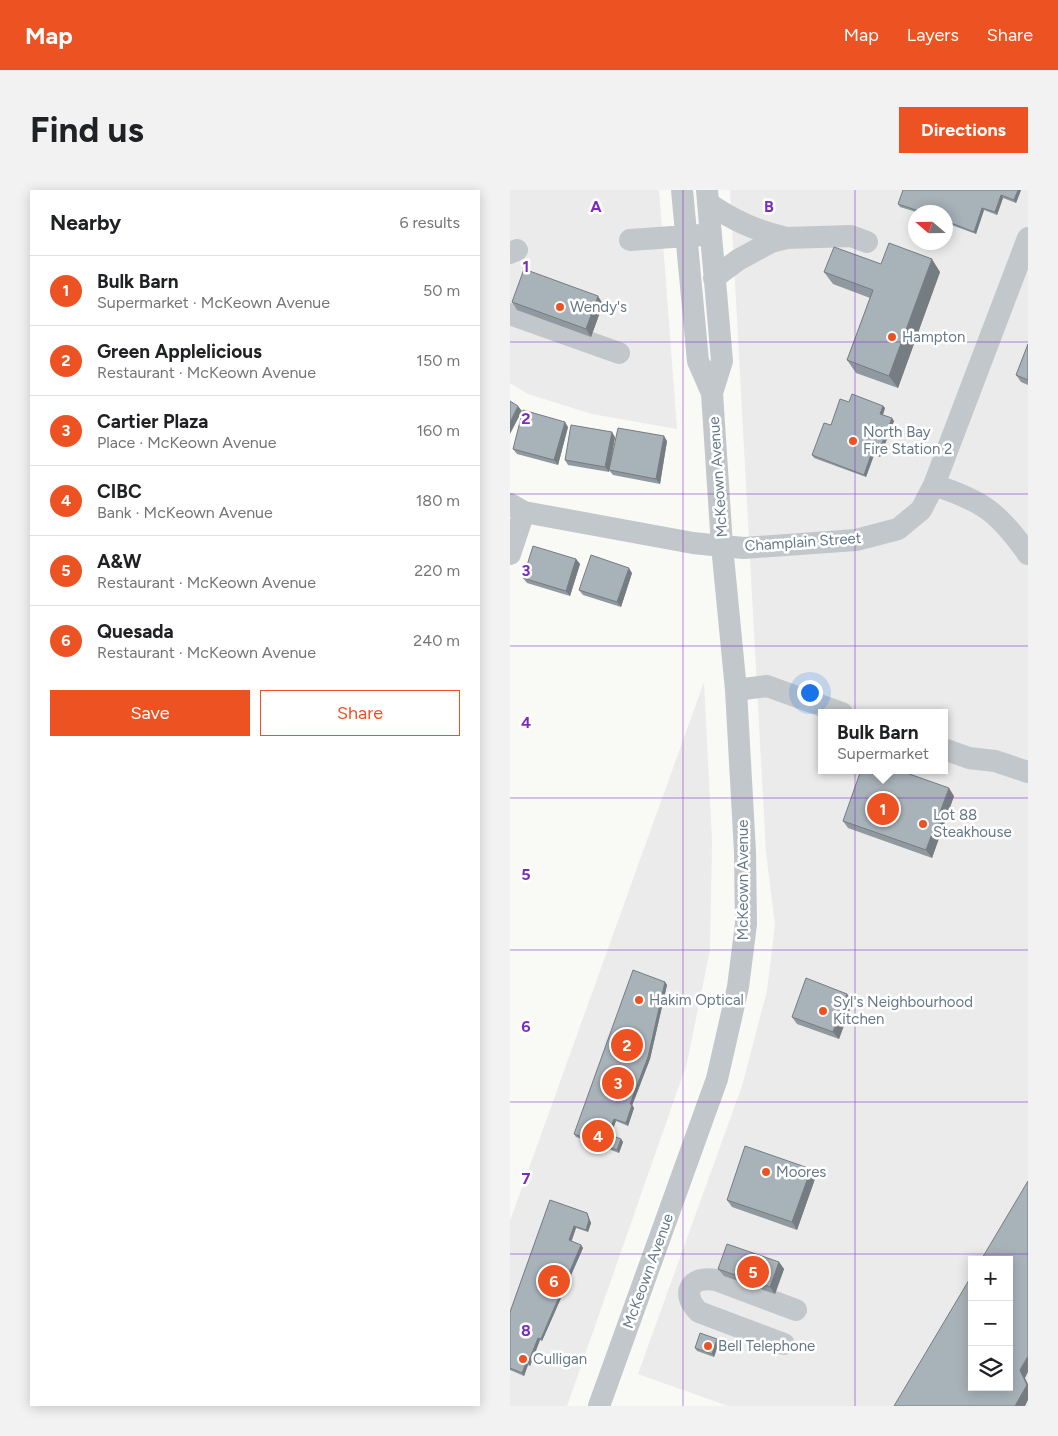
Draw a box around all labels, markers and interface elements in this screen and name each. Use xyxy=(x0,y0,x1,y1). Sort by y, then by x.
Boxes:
text: Map xyxy=(25,21,73,50)
text: Map xyxy=(844,24,879,46)
text: Layers xyxy=(907,24,959,46)
text: Share xyxy=(987,24,1033,46)
button: Directions xyxy=(899,107,1028,153)
text: Find us xyxy=(30,109,144,151)
text: A xyxy=(590,197,602,216)
text: B xyxy=(764,197,774,216)
north arrow xyxy=(908,205,953,250)
text: Nearby xyxy=(50,210,121,235)
text: 6 results xyxy=(399,213,460,232)
text: 1 xyxy=(523,257,529,276)
text: Bulk Barn xyxy=(97,270,179,293)
text: 1 xyxy=(63,281,69,300)
text: 50 m xyxy=(423,281,460,300)
text: Supermarket · McKeown Avenue xyxy=(97,293,330,312)
place label: Wendy's xyxy=(570,298,627,316)
marker: Wendy's xyxy=(554,301,566,313)
place label: Hampton xyxy=(902,328,965,346)
marker: Hampton xyxy=(886,331,898,343)
text: Green Applelicious xyxy=(97,340,262,363)
text: 2 xyxy=(61,351,71,370)
text: 150 m xyxy=(416,351,460,370)
text: Restaurant · McKeown Avenue xyxy=(97,363,316,382)
text: 2 xyxy=(521,409,531,428)
text: Cartier Plaza xyxy=(97,410,208,433)
street label: McKeown Avenue xyxy=(705,416,731,538)
text: 3 xyxy=(62,421,70,440)
text: 160 m xyxy=(417,421,460,440)
place label: North Bay Fire Station 2 xyxy=(863,423,952,458)
text: Place · McKeown Avenue xyxy=(97,433,276,452)
marker: North Bay Fire Station 2 xyxy=(847,435,859,447)
text: CIBC xyxy=(97,480,142,503)
text: 4 xyxy=(61,491,71,510)
text: 180 m xyxy=(416,491,460,510)
text: Bank · McKeown Avenue xyxy=(97,503,273,522)
street label: Champlain Street xyxy=(744,529,862,555)
text: A&W xyxy=(97,550,142,573)
text: 5 xyxy=(61,561,71,580)
text: 220 m xyxy=(414,561,460,580)
text: 3 xyxy=(522,561,531,580)
text: Restaurant · McKeown Avenue xyxy=(97,573,316,592)
text: Quesada xyxy=(97,620,174,643)
text: 6 xyxy=(61,631,71,650)
text: 240 m xyxy=(413,631,460,650)
text: Restaurant · McKeown Avenue xyxy=(97,643,316,662)
your location xyxy=(797,680,823,706)
button: Save xyxy=(50,690,250,736)
button: Share xyxy=(260,690,460,736)
popup xyxy=(818,709,948,774)
text: 4 xyxy=(521,713,531,732)
text: Bulk Barn xyxy=(837,721,919,744)
text: Supermarket xyxy=(837,744,929,763)
pin: 1 xyxy=(867,790,899,828)
place label: Lot 88 Steakhouse xyxy=(933,806,1012,841)
marker: Lot 88 Steakhouse xyxy=(917,818,929,830)
street label: McKeown Avenue xyxy=(734,819,752,941)
text: 5 xyxy=(521,865,531,884)
place label: Hakim Optical xyxy=(649,991,744,1009)
place label: Syl's Neighbourhood Kitchen xyxy=(833,993,973,1028)
marker: Hakim Optical xyxy=(633,994,645,1006)
marker: Syl's Neighbourhood Kitchen xyxy=(817,1005,829,1017)
text: 6 xyxy=(521,1017,531,1036)
pin: 2 xyxy=(611,1026,643,1064)
pin: 3 xyxy=(602,1064,634,1102)
pin: 4 xyxy=(582,1117,614,1155)
place label: Moores xyxy=(776,1163,826,1181)
marker: Moores xyxy=(760,1166,772,1178)
text: 7 xyxy=(522,1169,531,1188)
street label: McKeown Avenue xyxy=(619,1211,677,1331)
pin: 5 xyxy=(737,1253,769,1291)
map controls xyxy=(968,1256,1013,1391)
button: + xyxy=(968,1256,1013,1301)
pin: 6 xyxy=(538,1262,570,1300)
button: − xyxy=(968,1301,1013,1346)
text: 8 xyxy=(521,1321,531,1340)
place label: Bell Telephone xyxy=(718,1337,815,1355)
marker: Bell Telephone xyxy=(702,1340,714,1352)
button: layers xyxy=(968,1346,1013,1391)
place label: Culligan xyxy=(533,1350,587,1368)
marker: Culligan xyxy=(517,1353,529,1365)

